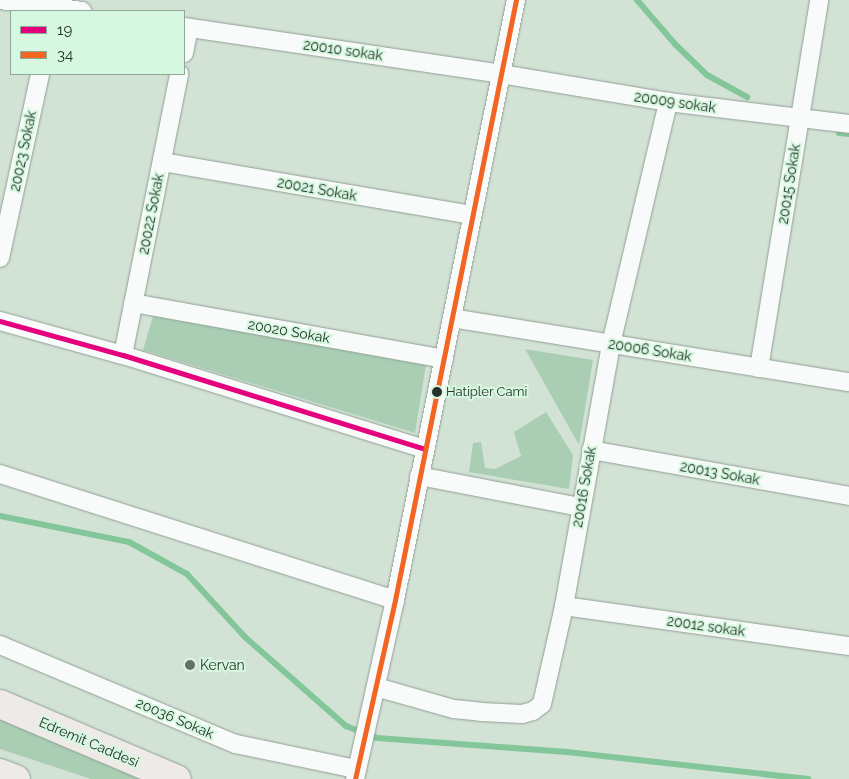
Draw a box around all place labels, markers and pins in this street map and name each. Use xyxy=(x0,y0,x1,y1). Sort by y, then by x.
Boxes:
place label: Hatipler Cami xyxy=(446,384,528,400)
marker: Hatipler Cami xyxy=(432,387,442,397)
place label: Kervan xyxy=(200,657,245,673)
marker: Kervan xyxy=(184,659,196,671)

